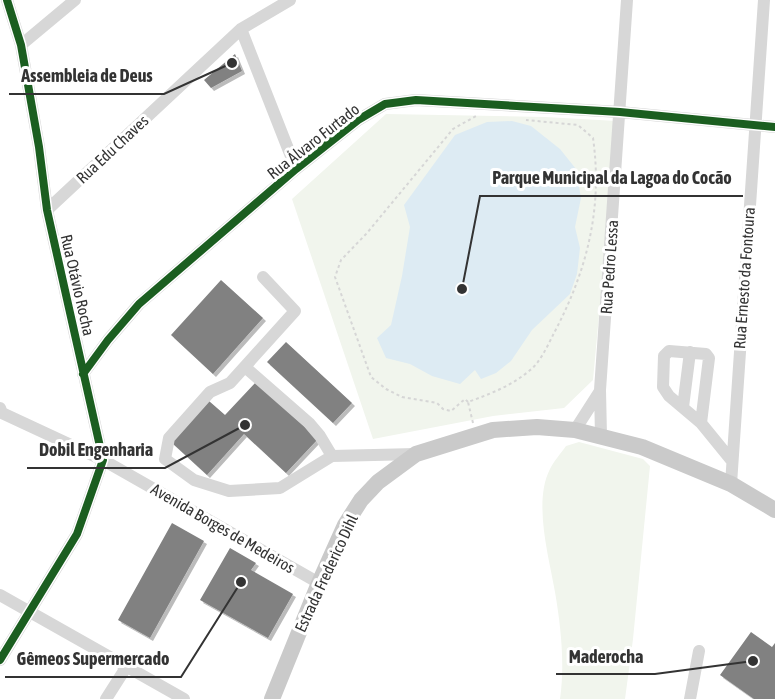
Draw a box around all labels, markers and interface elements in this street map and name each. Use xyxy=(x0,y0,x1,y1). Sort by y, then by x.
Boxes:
callout: Assembleia de Deus xyxy=(9,58,164,94)
text: Assembleia de Deus xyxy=(20,65,153,86)
street label: Rua Álvaro Furtado xyxy=(264,100,362,182)
street label: Rua Edu Chaves xyxy=(72,111,152,187)
callout: Parque Municipal da Lagoa do Cocão xyxy=(480,160,743,196)
text: Parque Municipal da Lagoa do Cocão xyxy=(492,167,732,188)
street label: Rua Ernesto da Fontoura xyxy=(730,207,758,349)
street label: Rua Pedro Lessa xyxy=(597,219,621,315)
street label: Rua Otávio Rocha xyxy=(58,233,98,337)
callout: Dobil Engenharia xyxy=(27,432,165,468)
text: Dobil Engenharia xyxy=(39,439,153,460)
street label: Avenida Borges de Medeiros xyxy=(148,480,298,577)
street label: Estrada Frederico Dihl xyxy=(291,511,361,635)
callout: Maderocha xyxy=(556,638,655,674)
callout: Gêmeos Supermercado xyxy=(5,641,181,677)
text: Maderocha xyxy=(569,646,643,667)
text: Gêmeos Supermercado xyxy=(17,648,169,669)

